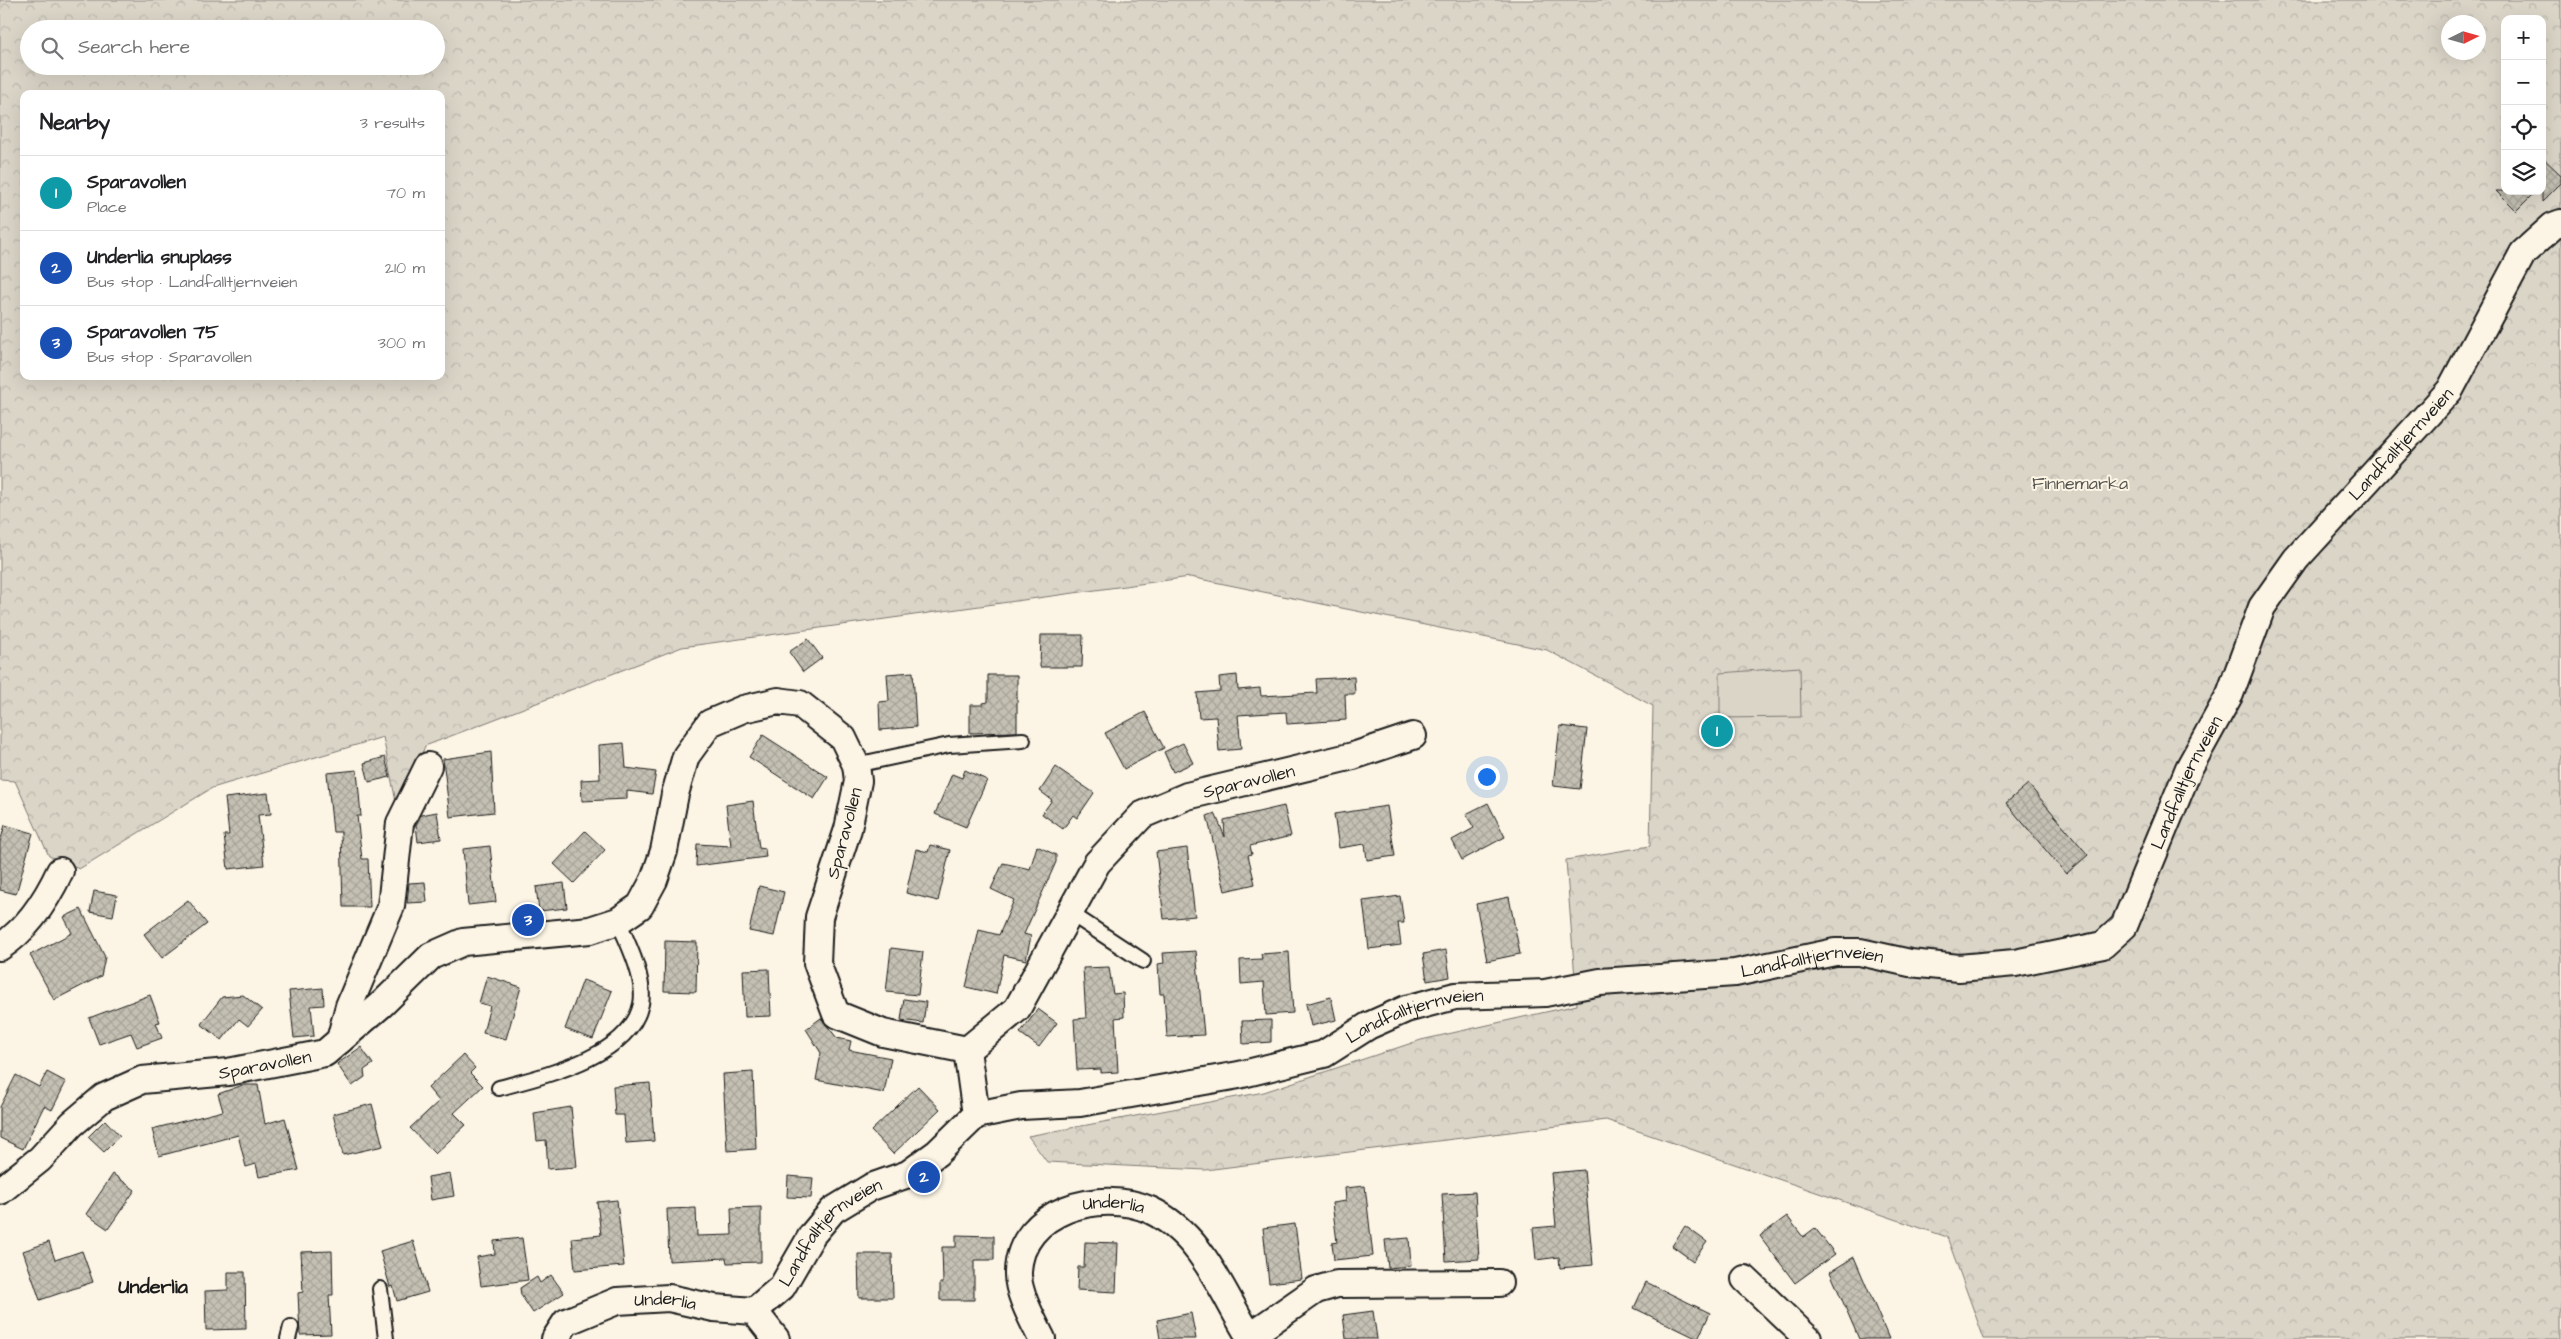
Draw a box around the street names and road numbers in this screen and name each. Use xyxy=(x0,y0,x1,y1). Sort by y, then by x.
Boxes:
street label: Landfalltjernveien xyxy=(2343,382,2459,506)
street label: Landfalltjernveien xyxy=(2145,711,2229,853)
street label: Sparavollen xyxy=(1200,758,1297,805)
street label: Sparavollen xyxy=(820,785,869,882)
street label: Landfalltjernveien xyxy=(1738,940,1886,984)
street label: Landfalltjernveien xyxy=(1341,983,1484,1050)
street label: Sparavollen xyxy=(218,1044,313,1086)
street label: Landfalltjernveien xyxy=(773,1172,885,1291)
street label: Underlia xyxy=(1080,1190,1148,1220)
street label: Underlia xyxy=(633,1286,699,1317)

